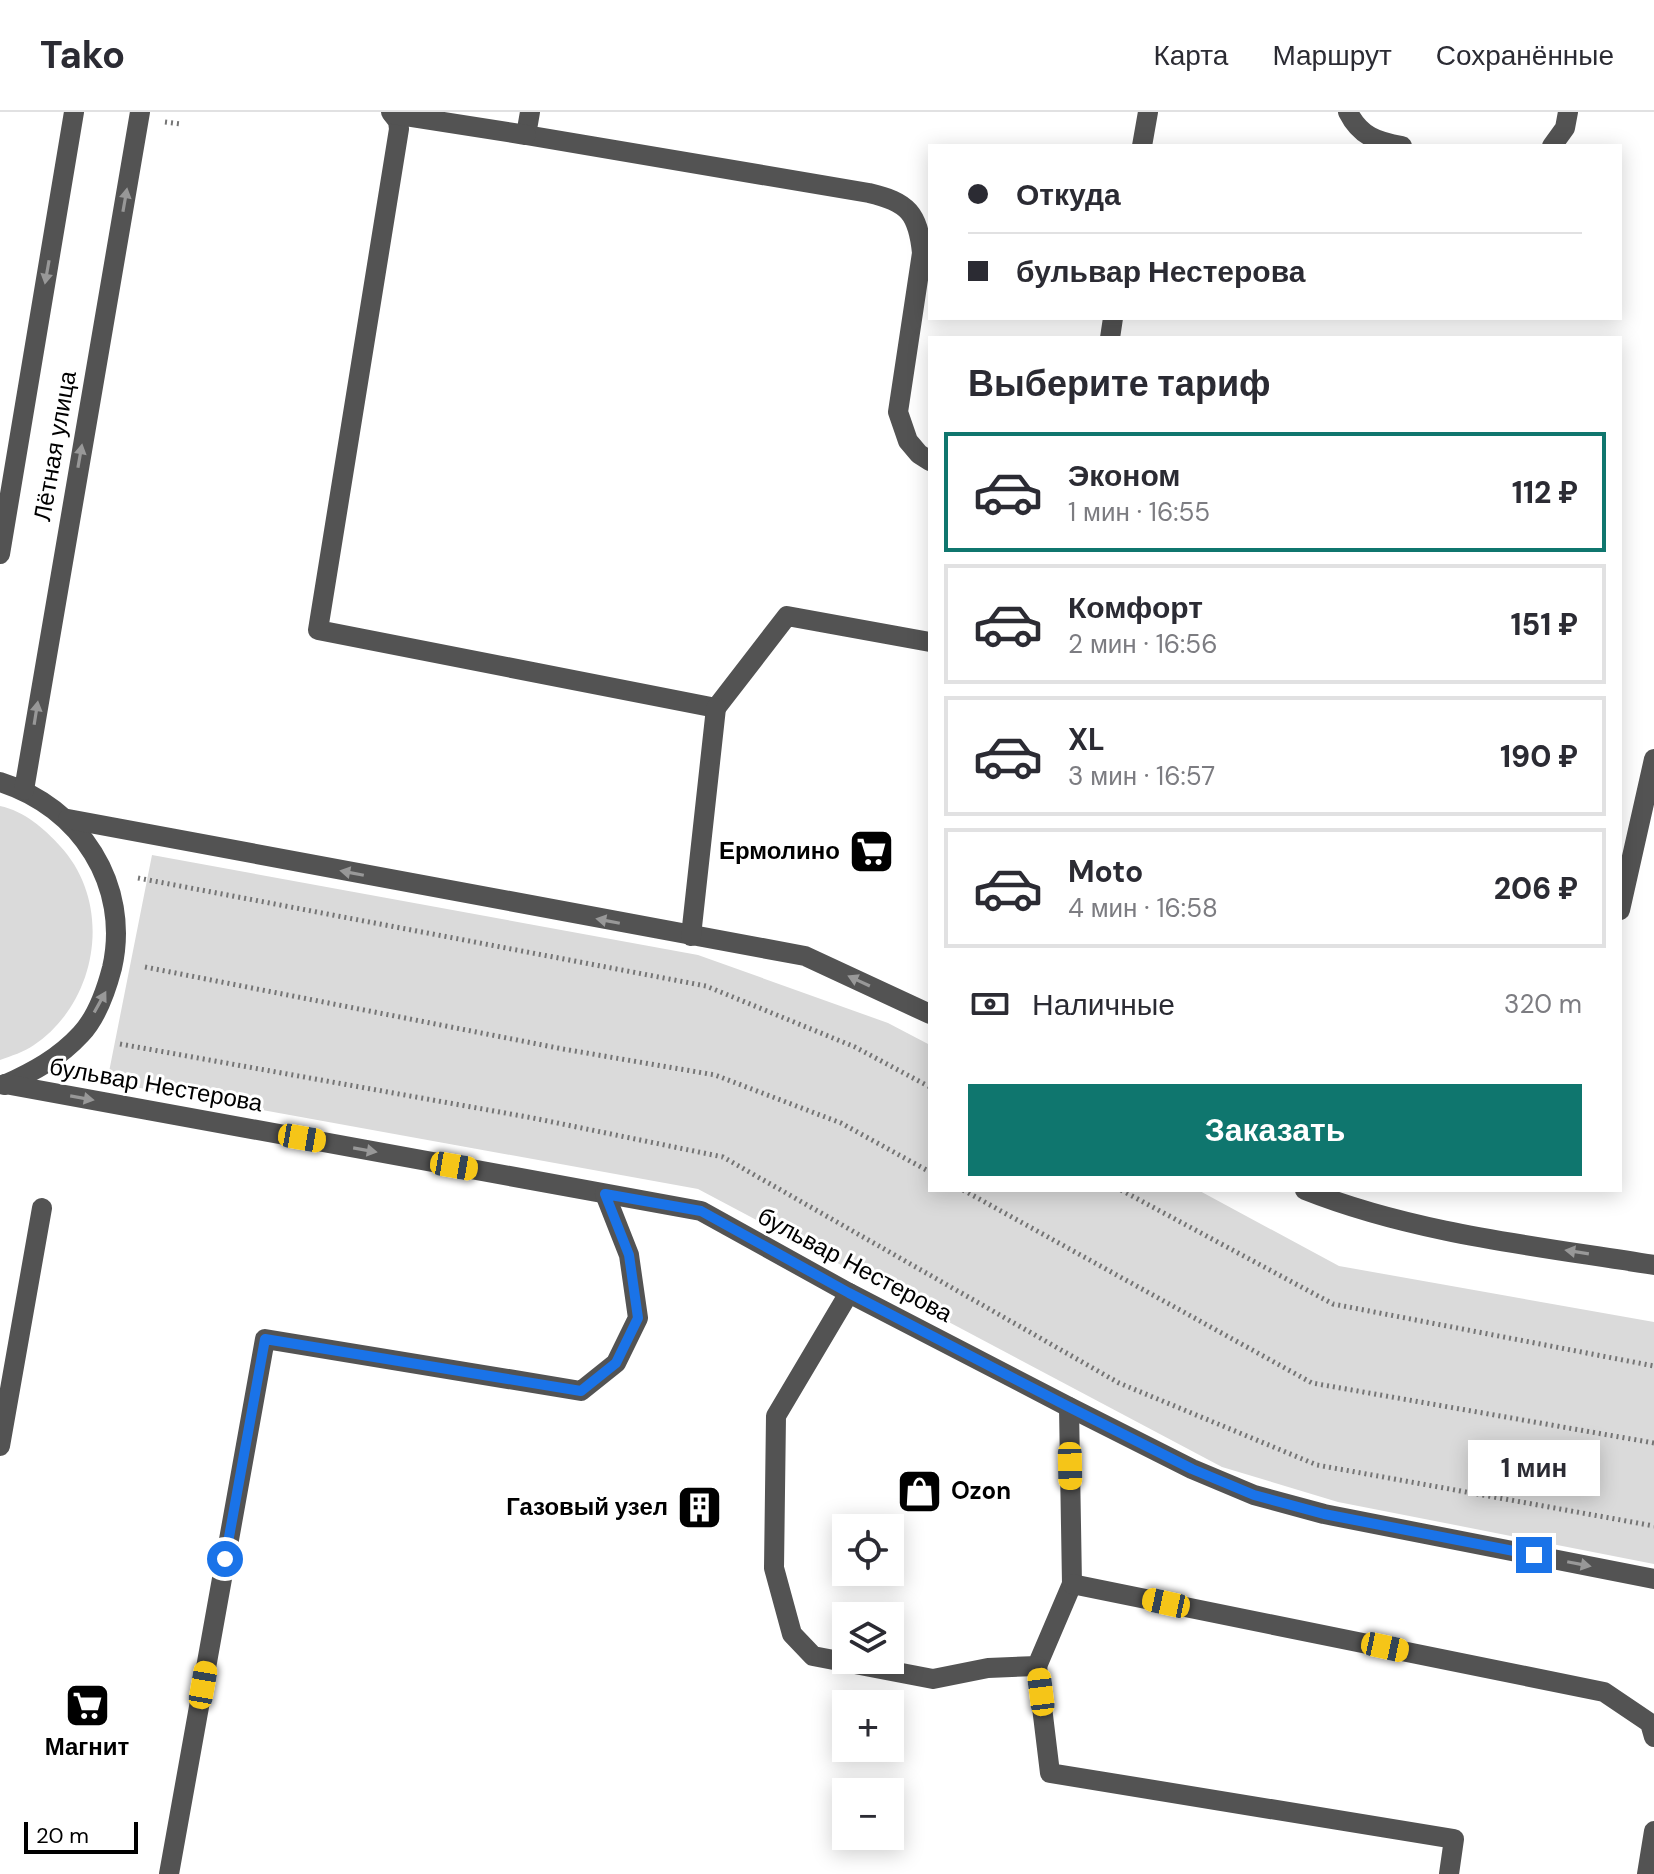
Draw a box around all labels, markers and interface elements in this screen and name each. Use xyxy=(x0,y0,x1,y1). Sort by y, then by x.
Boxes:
text: Tako xyxy=(40,30,125,80)
text: Карта xyxy=(1153,37,1228,74)
text: Маршрут xyxy=(1272,37,1392,74)
text: Сохранённые xyxy=(1436,37,1614,74)
text: Откуда xyxy=(1016,175,1121,214)
one-way arrow xyxy=(119,187,131,212)
text: бульвар Нестерова xyxy=(1016,252,1305,291)
one-way arrow xyxy=(40,260,53,285)
text: Выберите тариф xyxy=(968,360,1271,407)
street label: Лётная улица xyxy=(26,368,83,523)
one-way arrow xyxy=(74,443,86,468)
icon: car xyxy=(972,456,1044,528)
text: Эконом xyxy=(1068,456,1181,495)
text: 112 ₽ xyxy=(1512,473,1578,512)
text: 1 мин · 16:55 xyxy=(1068,495,1210,529)
icon: car xyxy=(972,588,1044,660)
text: Комфорт xyxy=(1068,588,1203,627)
text: 151 ₽ xyxy=(1511,605,1578,644)
text: 2 мин · 16:56 xyxy=(1068,627,1218,661)
one-way arrow xyxy=(30,700,43,725)
icon: car xyxy=(972,720,1044,792)
text: XL xyxy=(1068,720,1105,759)
text: 190 ₽ xyxy=(1500,737,1578,776)
text: 3 мин · 16:57 xyxy=(1068,759,1215,793)
supermarket icon: Ермолино xyxy=(847,827,895,875)
place label: Ермолино xyxy=(719,835,840,866)
icon: car xyxy=(972,852,1044,924)
text: Moto xyxy=(1068,852,1143,891)
one-way arrow xyxy=(340,866,365,879)
text: 206 ₽ xyxy=(1494,869,1578,908)
text: 4 мин · 16:58 xyxy=(1068,891,1218,925)
one-way arrow xyxy=(595,914,620,927)
one-way arrow xyxy=(848,974,871,988)
icon: cash xyxy=(968,982,1012,1026)
text: Наличные xyxy=(1032,985,1175,1024)
text: 320 m xyxy=(1504,987,1582,1021)
one-way arrow xyxy=(93,991,107,1014)
street label: бульвар Нестерова xyxy=(47,1050,266,1119)
button: Заказать xyxy=(968,1084,1582,1176)
one-way arrow xyxy=(70,1093,95,1105)
car xyxy=(276,1122,328,1154)
one-way arrow xyxy=(353,1145,378,1157)
car xyxy=(428,1150,480,1182)
street label: бульвар Нестерова xyxy=(753,1200,958,1329)
one-way arrow xyxy=(1564,1246,1589,1258)
callout: 1 мин xyxy=(1468,1439,1600,1495)
car xyxy=(1058,1442,1082,1490)
text: 1 мин xyxy=(1501,1451,1567,1485)
shop icon: Ozon xyxy=(896,1467,944,1515)
place label: Ozon xyxy=(951,1475,1011,1506)
building icon: Газовый узел xyxy=(675,1483,723,1531)
place label: Газовый узел xyxy=(506,1491,668,1522)
map controls xyxy=(832,1514,904,1850)
button: locate xyxy=(832,1514,904,1586)
route end xyxy=(1516,1537,1552,1573)
route start xyxy=(207,1541,243,1577)
one-way arrow xyxy=(1567,1559,1592,1571)
car xyxy=(1140,1586,1192,1620)
button: layers xyxy=(832,1602,904,1674)
car xyxy=(1359,1630,1411,1664)
car xyxy=(187,1659,219,1711)
car xyxy=(1026,1667,1056,1717)
supermarket icon: Магнит xyxy=(63,1681,111,1729)
button: + xyxy=(832,1690,904,1762)
place label: Магнит xyxy=(45,1731,130,1762)
button: − xyxy=(832,1778,904,1850)
scale bar xyxy=(24,1818,138,1854)
text: 20 m xyxy=(36,1821,89,1850)

